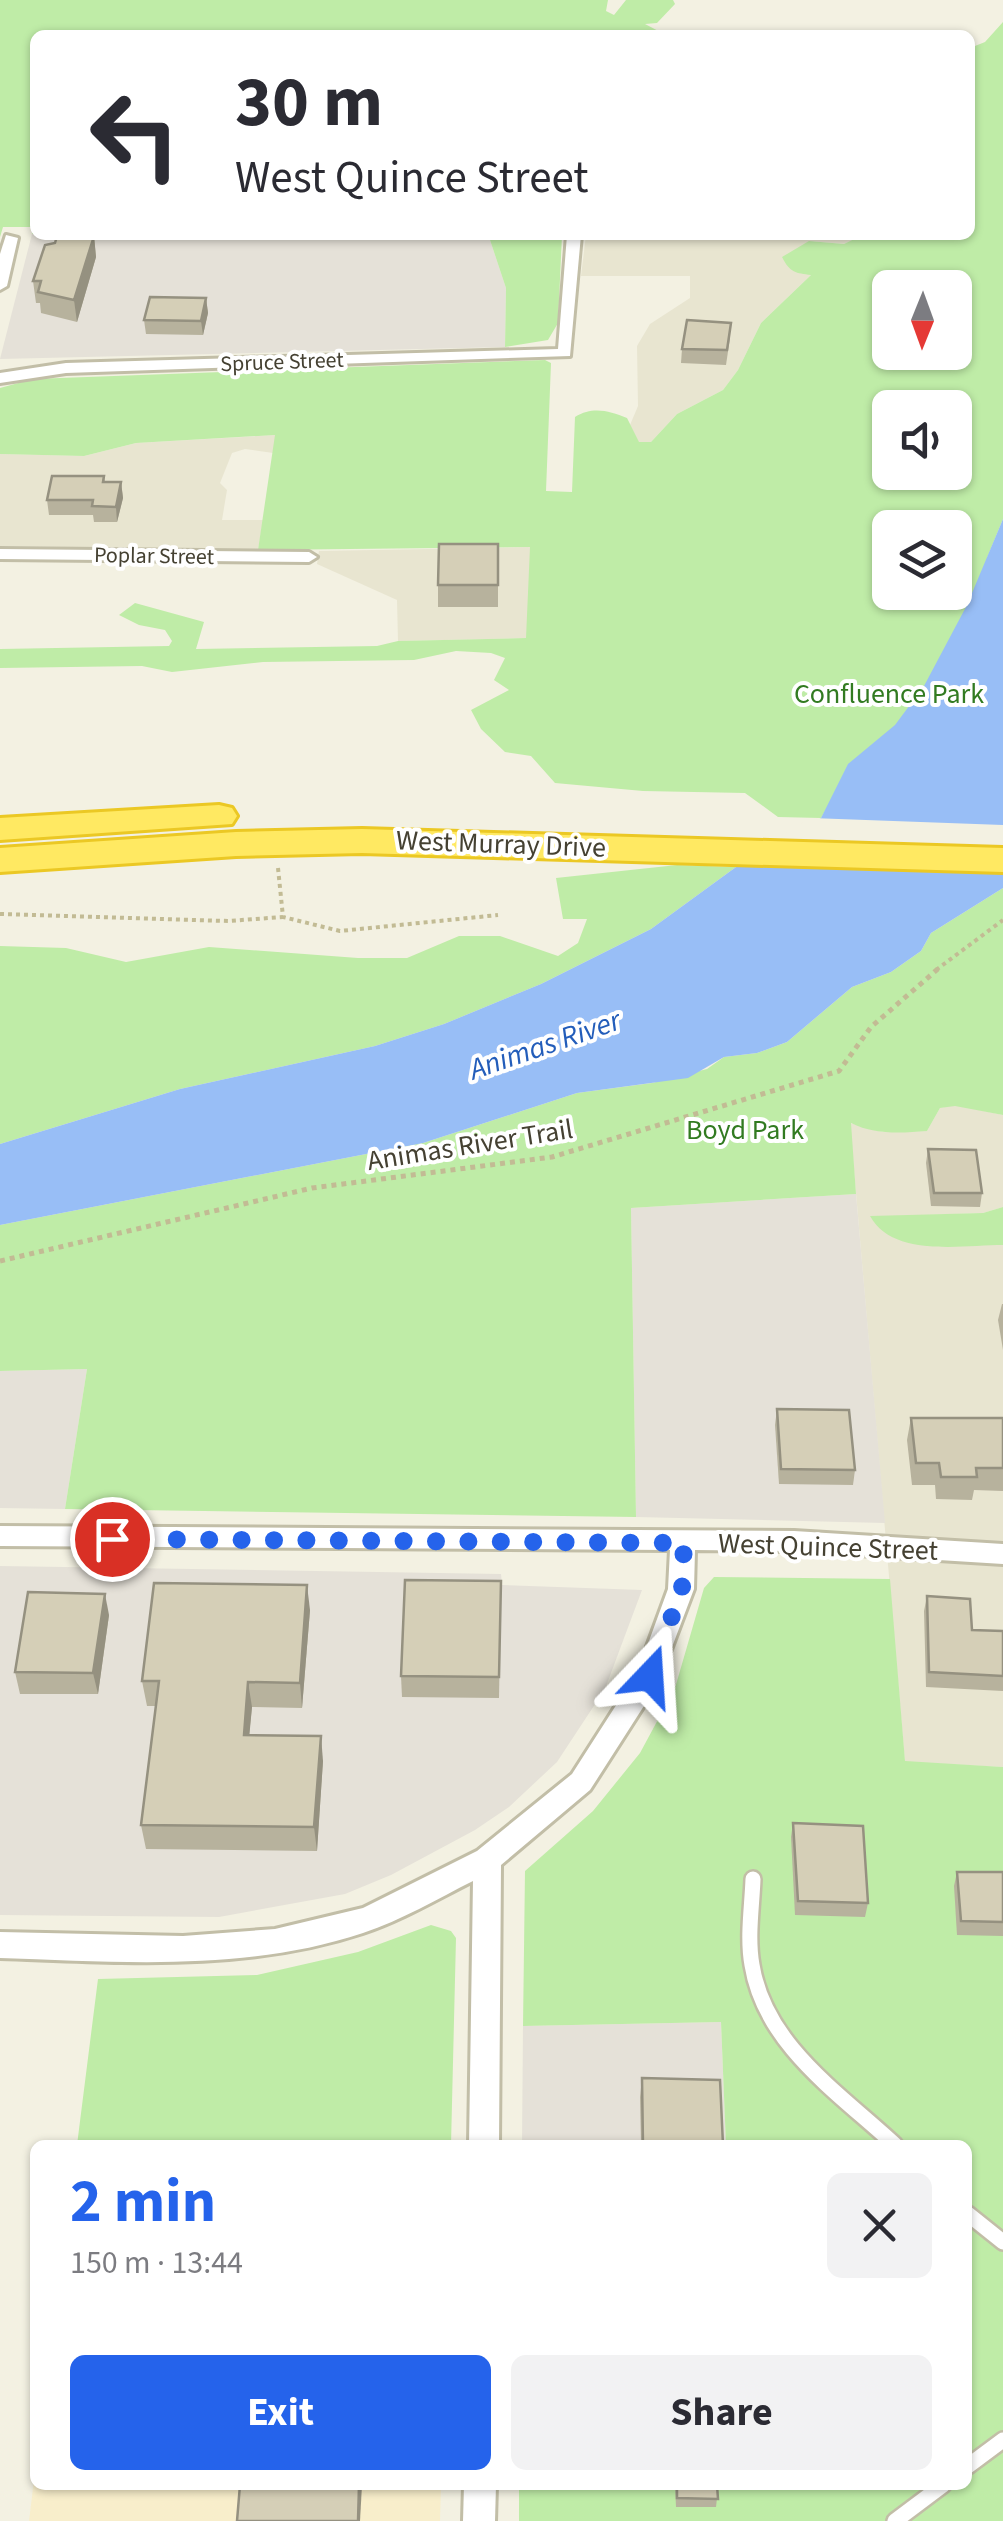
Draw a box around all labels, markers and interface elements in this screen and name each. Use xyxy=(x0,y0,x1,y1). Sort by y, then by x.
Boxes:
text: 30 m xyxy=(235,53,383,153)
icon: left xyxy=(70,70,200,200)
text: West Quince Street xyxy=(235,146,589,210)
north arrow xyxy=(872,270,972,370)
map controls xyxy=(872,270,972,610)
street label: Spruce Street xyxy=(220,344,345,380)
button: sound xyxy=(872,390,972,490)
button: layers xyxy=(872,510,972,610)
street label: Poplar Street xyxy=(94,539,215,573)
park label: Confluence Park xyxy=(794,674,984,714)
street label: West Murray Drive xyxy=(395,820,607,868)
water label: Animas River xyxy=(461,998,628,1092)
street label: Animas River Trail xyxy=(364,1109,576,1181)
park label: Boyd Park xyxy=(686,1110,804,1150)
pin xyxy=(70,1497,155,1582)
icon: arrive xyxy=(85,1512,140,1567)
street label: West Quince Street xyxy=(717,1523,939,1571)
position arrow xyxy=(598,1624,702,1728)
text: 2 min xyxy=(70,2160,216,2245)
button: close xyxy=(827,2173,932,2278)
text: 150 m · 13:44 xyxy=(70,2240,243,2286)
button: Exit xyxy=(70,2355,491,2470)
button: Share xyxy=(511,2355,932,2470)

